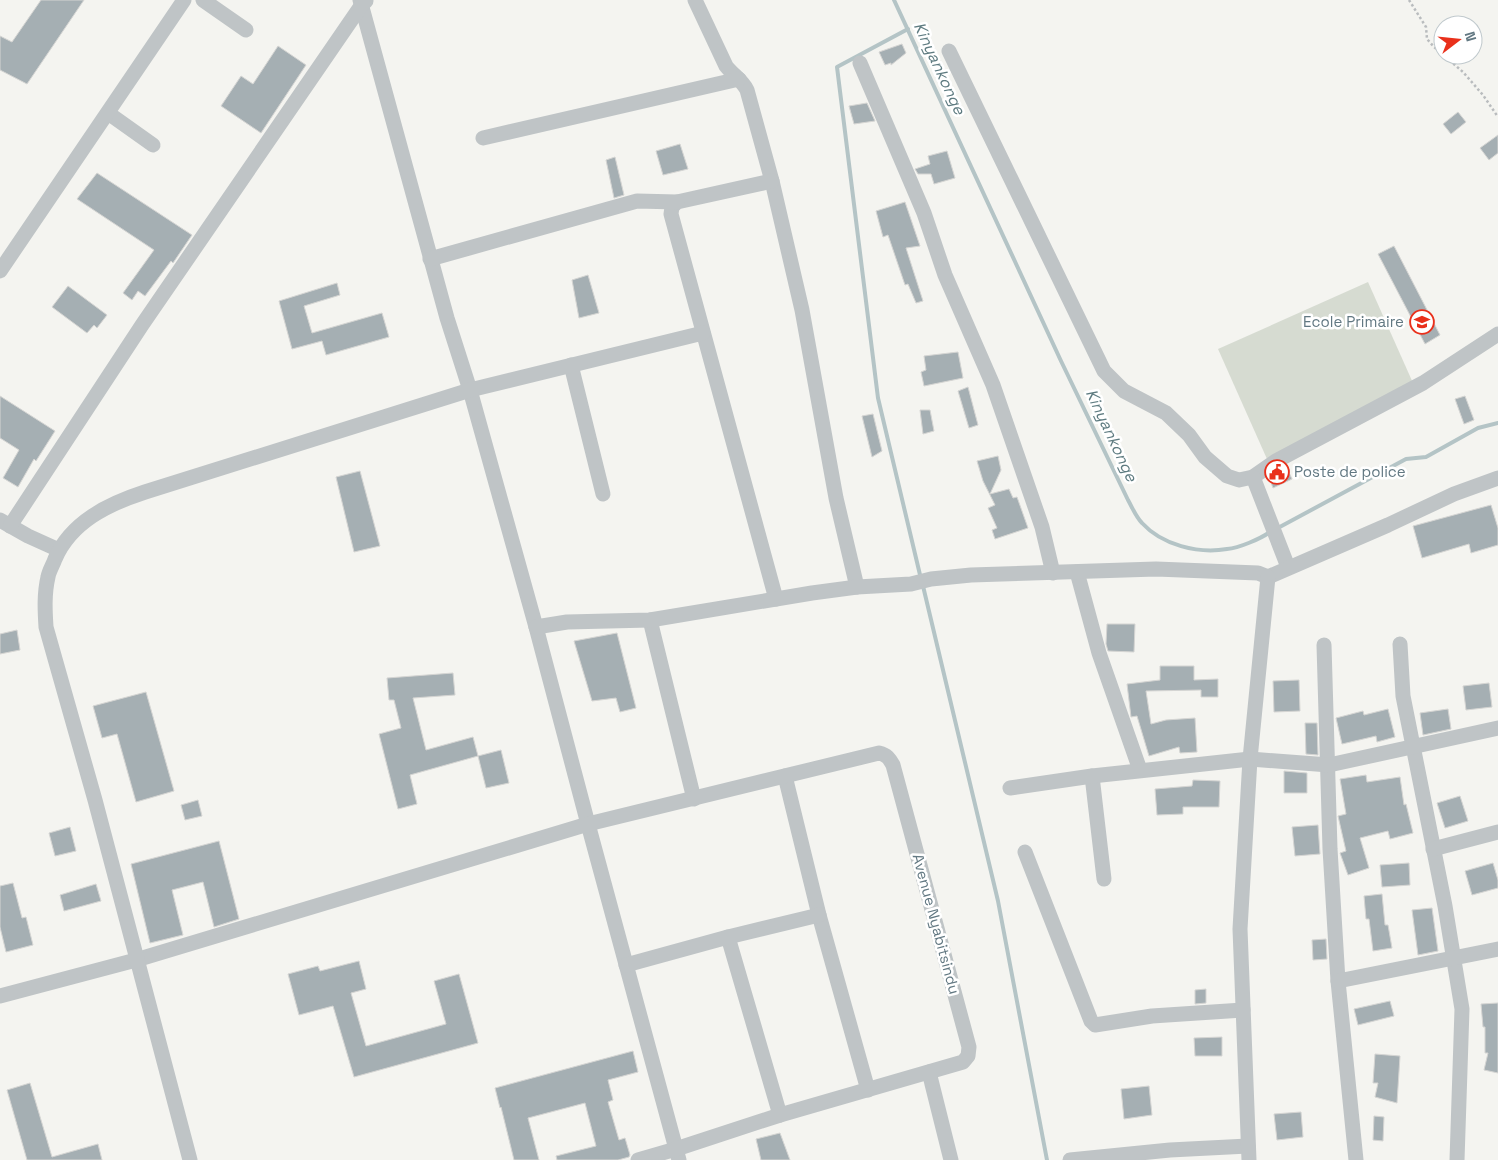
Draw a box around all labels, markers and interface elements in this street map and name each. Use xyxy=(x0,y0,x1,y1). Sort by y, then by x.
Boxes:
north arrow xyxy=(1433,15,1483,65)
water label: Kinyankonge xyxy=(909,19,970,118)
text: N xyxy=(1461,29,1480,43)
school or university icon: Ecole Primaire xyxy=(1409,309,1435,335)
place label: Ecole Primaire xyxy=(1303,312,1404,331)
water label: Kinyankonge xyxy=(1081,386,1142,485)
public building icon: Poste de police xyxy=(1264,459,1290,485)
place label: Poste de police xyxy=(1294,462,1406,481)
street label: Avenue Nyabitsindu xyxy=(909,852,964,996)

